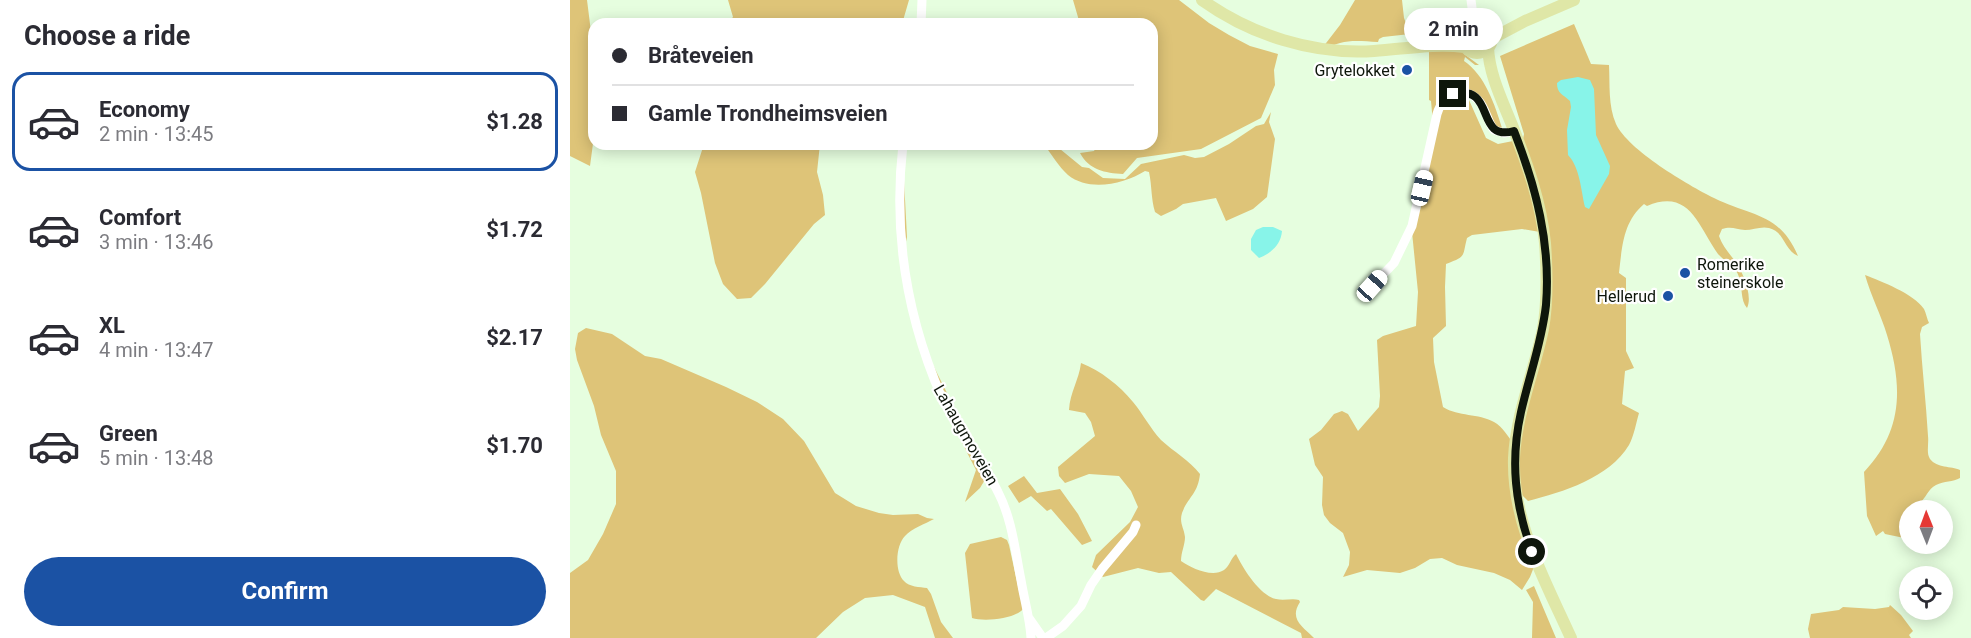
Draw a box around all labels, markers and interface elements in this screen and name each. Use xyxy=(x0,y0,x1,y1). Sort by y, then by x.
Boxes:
callout: 2 min xyxy=(1404,7,1502,49)
text: 2 min xyxy=(1428,17,1479,41)
text: Choose a ride xyxy=(24,20,190,52)
text: Bråteveien xyxy=(648,43,754,68)
place label: Grytelokket xyxy=(1314,61,1395,80)
marker: Grytelokket xyxy=(1400,63,1414,77)
route end xyxy=(1439,80,1466,107)
icon: car xyxy=(27,95,81,149)
text: Economy xyxy=(99,97,190,122)
text: Gamle Trondheimsveien xyxy=(648,101,887,126)
text: $1.28 xyxy=(486,109,543,134)
text: 2 min · 13:45 xyxy=(99,122,214,146)
car xyxy=(1409,168,1435,208)
icon: car xyxy=(27,203,81,257)
text: Comfort xyxy=(99,205,181,230)
text: $1.72 xyxy=(486,217,543,242)
text: 3 min · 13:46 xyxy=(99,230,214,254)
place label: Romerike steinerskole xyxy=(1697,255,1783,292)
marker: Romerike steinerskole xyxy=(1678,266,1692,280)
car xyxy=(1353,267,1391,305)
place label: Hellerud xyxy=(1597,287,1656,306)
marker: Hellerud xyxy=(1661,289,1675,303)
icon: car xyxy=(27,311,81,365)
text: XL xyxy=(99,313,125,338)
text: $2.17 xyxy=(486,325,543,350)
text: 4 min · 13:47 xyxy=(99,338,214,362)
street label: Lahaugmoveien xyxy=(930,381,1002,489)
icon: car xyxy=(27,419,81,473)
text: Green xyxy=(99,421,158,446)
text: $1.70 xyxy=(486,433,543,458)
text: 5 min · 13:48 xyxy=(99,446,214,470)
north arrow xyxy=(1899,500,1953,554)
map controls xyxy=(1899,500,1953,620)
route start xyxy=(1518,538,1545,565)
button: Confirm xyxy=(24,557,546,626)
button: locate xyxy=(1899,566,1953,620)

